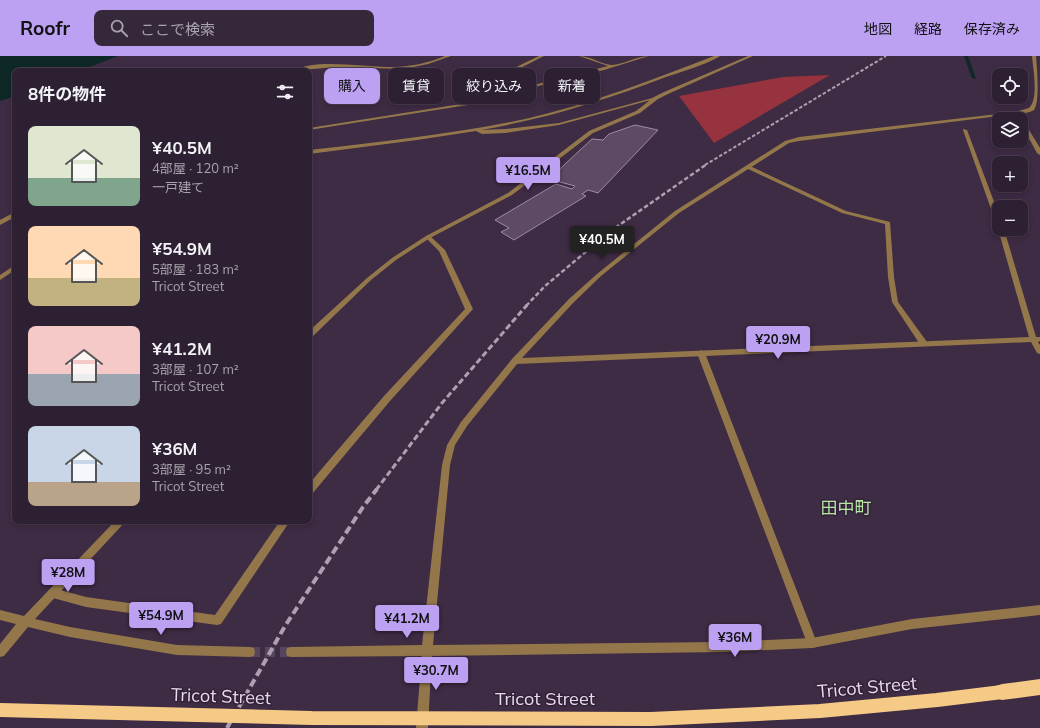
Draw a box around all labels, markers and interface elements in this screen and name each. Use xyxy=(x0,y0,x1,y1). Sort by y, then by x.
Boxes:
search box xyxy=(94,10,374,46)
text: Roofr xyxy=(20,16,70,40)
icon: search xyxy=(108,17,130,39)
text: ここで検索 xyxy=(140,20,215,39)
text: 地図 xyxy=(864,20,892,38)
text: 経路 xyxy=(914,20,942,38)
text: 保存済み xyxy=(964,20,1020,38)
chip: 購入 xyxy=(324,68,380,104)
chip: 賃貸 xyxy=(388,68,444,104)
chip: 絞り込み xyxy=(452,68,536,104)
chip: 新着 xyxy=(544,68,600,104)
map controls xyxy=(992,68,1028,236)
button: locate xyxy=(992,68,1028,104)
icon: filters xyxy=(274,81,296,103)
text: 8件の物件 xyxy=(28,83,106,104)
button: layers xyxy=(992,112,1028,148)
text: ¥40.5M xyxy=(152,137,212,158)
icon: home xyxy=(60,142,108,190)
button: + xyxy=(992,156,1028,192)
pin: ¥16.5M xyxy=(495,157,561,191)
text: 4部屋 · 120 m² xyxy=(152,160,239,176)
text: ¥16.5M xyxy=(505,162,551,178)
text: 一戸建て xyxy=(152,179,204,195)
button: − xyxy=(992,200,1028,236)
pin: ¥40.5M xyxy=(569,226,635,260)
text: ¥40.5M xyxy=(579,231,625,247)
text: ¥54.9M xyxy=(152,238,212,259)
icon: home xyxy=(60,242,108,290)
text: 5部屋 · 183 m² xyxy=(152,261,239,277)
text: Tricot Street xyxy=(152,278,224,294)
pin: ¥20.9M xyxy=(745,326,811,360)
text: ¥20.9M xyxy=(755,331,801,347)
text: ¥41.2M xyxy=(152,338,212,359)
icon: home xyxy=(60,342,108,390)
text: 3部屋 · 107 m² xyxy=(152,361,239,377)
text: Tricot Street xyxy=(152,378,224,394)
text: ¥36M xyxy=(152,438,197,459)
icon: home xyxy=(60,442,108,490)
text: 3部屋 · 95 m² xyxy=(152,461,231,477)
text: Tricot Street xyxy=(152,478,224,494)
district label: 田中町 xyxy=(821,497,872,518)
pin: ¥28M xyxy=(44,559,92,593)
text: ¥28M xyxy=(51,564,85,580)
pin: ¥54.9M xyxy=(128,602,194,636)
pin: ¥41.2M xyxy=(374,605,440,639)
text: ¥54.9M xyxy=(138,607,184,623)
text: ¥41.2M xyxy=(384,610,430,626)
pin: ¥36M xyxy=(711,624,759,658)
text: ¥36M xyxy=(718,629,752,645)
pin: ¥30.7M xyxy=(403,657,469,691)
text: ¥30.7M xyxy=(413,662,459,678)
street label: Tricot Street xyxy=(816,671,918,703)
street label: Tricot Street xyxy=(171,683,271,709)
street label: Tricot Street xyxy=(495,687,595,710)

